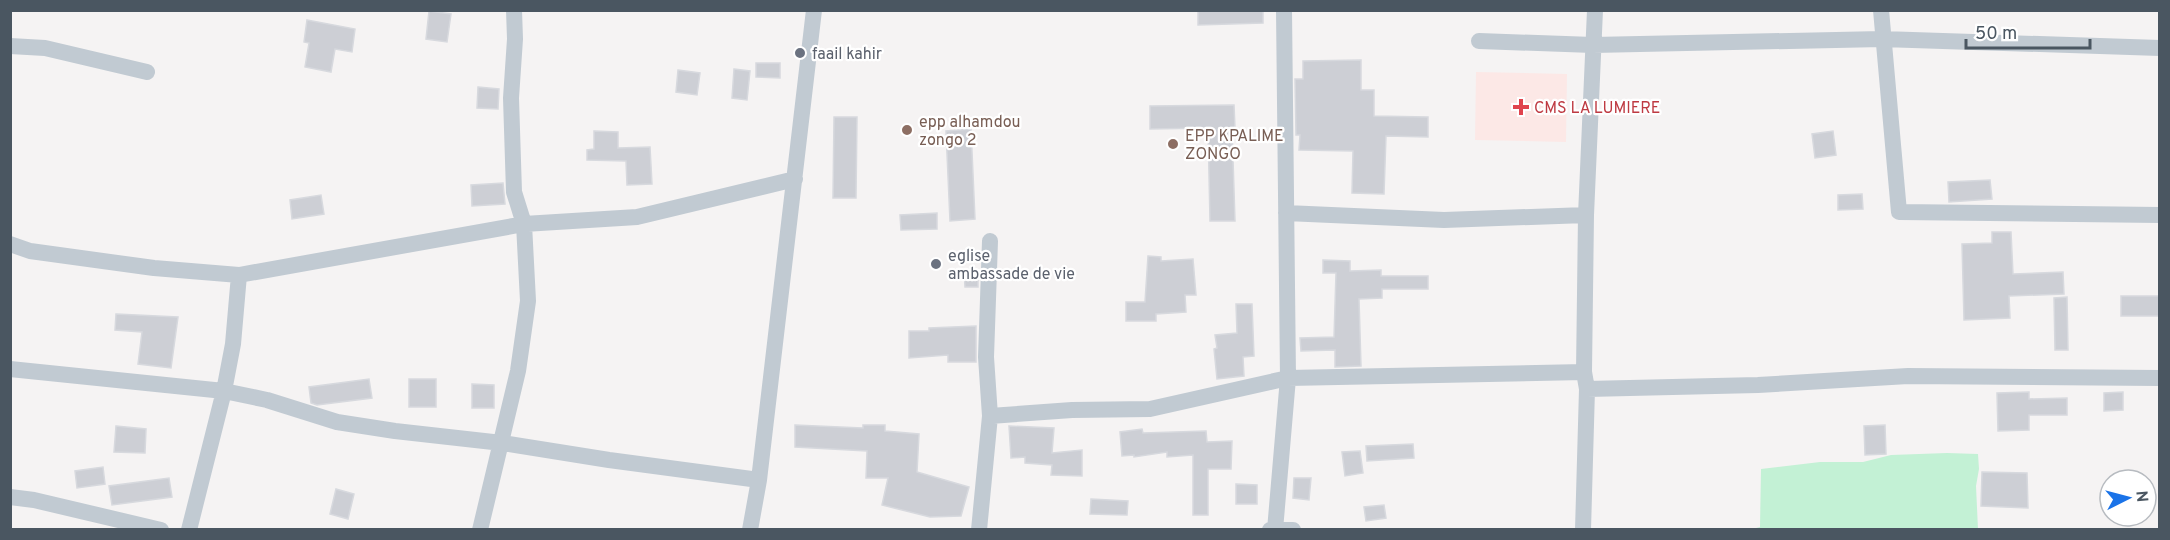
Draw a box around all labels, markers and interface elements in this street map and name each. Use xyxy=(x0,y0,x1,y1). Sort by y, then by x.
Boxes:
scale bar xyxy=(1966,12,2090,50)
text: 50 m xyxy=(1975,23,2017,46)
place label: faail kahir xyxy=(812,45,882,65)
marker: faail kahir xyxy=(793,46,807,60)
marker: CMS LA LUMIERE xyxy=(1512,98,1530,116)
place label: CMS LA LUMIERE xyxy=(1534,99,1660,119)
place label: epp alhamdou zongo 2 xyxy=(919,113,1021,151)
marker: epp alhamdou zongo 2 xyxy=(900,123,914,137)
place label: EPP KPALIME ZONGO xyxy=(1185,127,1284,165)
marker: EPP KPALIME ZONGO xyxy=(1166,137,1180,151)
place label: eglise ambassade de vie xyxy=(948,247,1075,285)
marker: eglise ambassade de vie xyxy=(929,257,943,271)
north arrow xyxy=(2098,468,2158,528)
text: N xyxy=(2130,490,2151,503)

